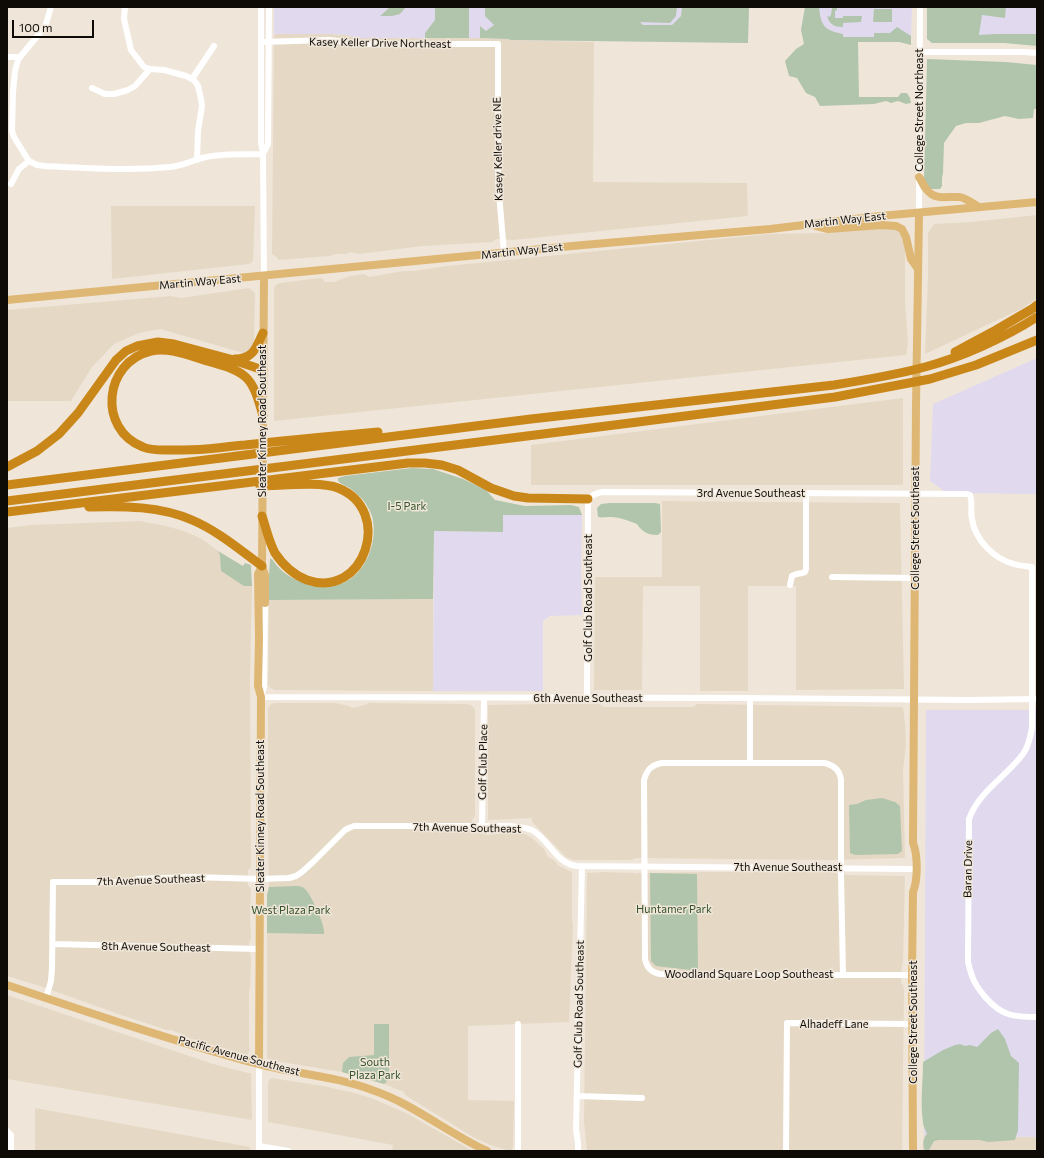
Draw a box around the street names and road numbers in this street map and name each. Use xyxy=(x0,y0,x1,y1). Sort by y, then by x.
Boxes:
street label: Kasey Keller Drive Northeast xyxy=(309,35,451,51)
street label: College Street Northeast xyxy=(912,48,926,172)
street label: Kasey Keller drive NE xyxy=(490,97,506,201)
street label: Martin Way East xyxy=(803,209,887,231)
street label: Martin Way East xyxy=(480,240,564,262)
street label: Martin Way East xyxy=(159,272,241,292)
street label: Sleater Kinney Road Southeast xyxy=(255,345,269,497)
street label: College Street Southeast xyxy=(908,466,922,590)
street label: 3rd Avenue Southeast xyxy=(697,486,805,500)
street label: Golf Club Road Southeast xyxy=(581,534,595,662)
street label: 6th Avenue Southeast xyxy=(533,691,643,705)
street label: Golf Club Place xyxy=(476,724,490,800)
street label: Sleater Kinney Road Southeast xyxy=(253,740,267,892)
street label: 7th Avenue Southeast xyxy=(413,820,521,836)
street label: Baran Drive xyxy=(961,840,975,898)
street label: 7th Avenue Southeast xyxy=(734,860,842,874)
street label: 7th Avenue Southeast xyxy=(97,872,205,888)
street label: 8th Avenue Southeast xyxy=(101,939,211,955)
street label: Golf Club Road Southeast xyxy=(571,940,587,1068)
street label: College Street Southeast xyxy=(906,960,920,1084)
street label: Woodland Square Loop Southeast xyxy=(664,967,834,981)
street label: Alhadeff Lane xyxy=(799,1017,869,1031)
street label: Pacific Avenue Southeast xyxy=(177,1033,301,1079)

